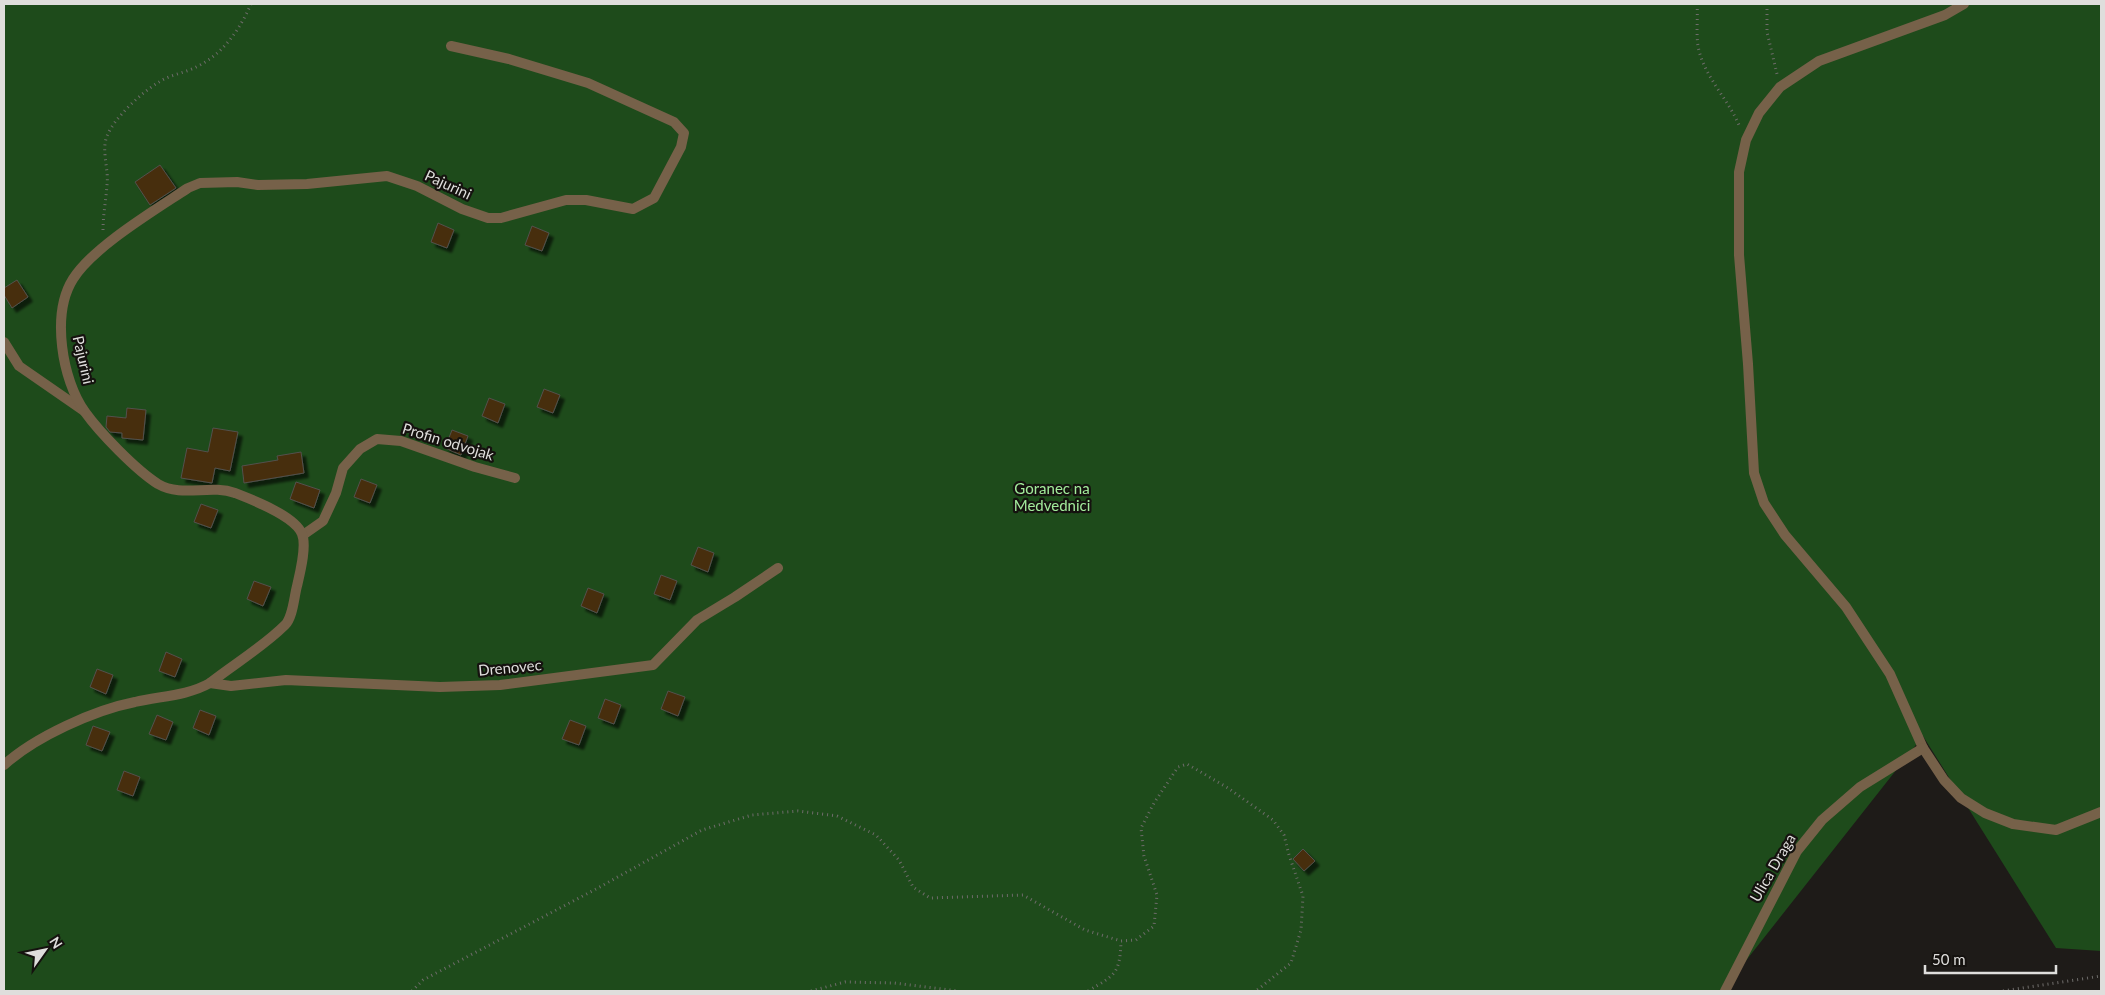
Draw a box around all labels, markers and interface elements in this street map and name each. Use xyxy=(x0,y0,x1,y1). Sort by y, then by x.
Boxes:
street label: Pajurini xyxy=(422,166,475,203)
street label: Pajurini xyxy=(70,334,98,386)
street label: Profin odvojak xyxy=(400,419,497,464)
park label: Goranec na Medvednici xyxy=(1014,479,1090,514)
street label: Drenovec xyxy=(477,655,542,679)
street label: Ulica Draga xyxy=(1745,830,1799,905)
north arrow xyxy=(20,925,70,975)
text: N xyxy=(46,933,66,952)
scale bar xyxy=(1925,942,2056,974)
text: 50 m xyxy=(1932,950,1966,968)

